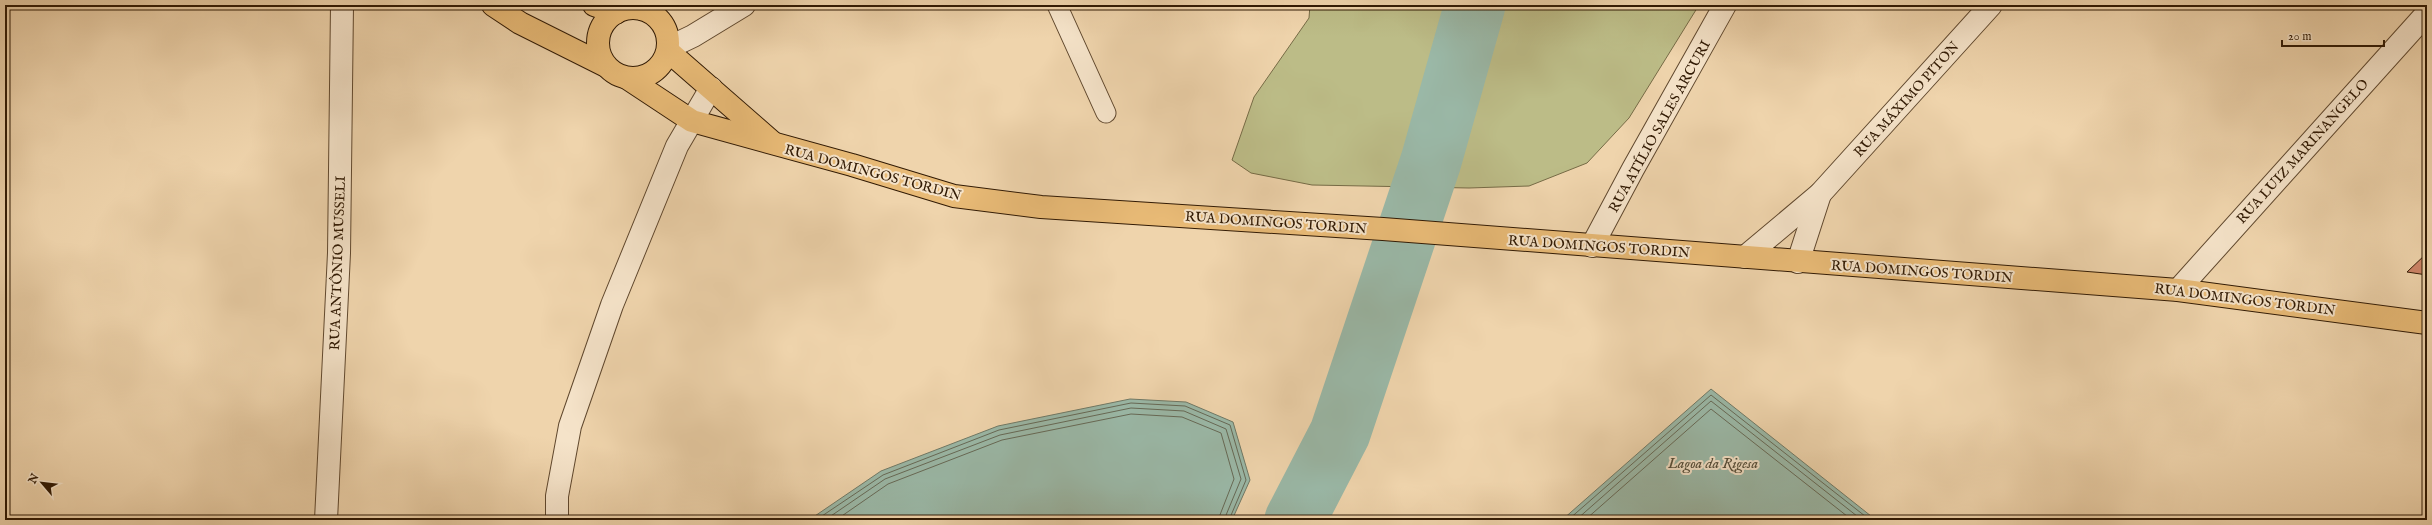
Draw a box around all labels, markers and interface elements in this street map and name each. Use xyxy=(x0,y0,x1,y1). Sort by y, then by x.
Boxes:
scale bar xyxy=(2282,22,2384,48)
text: 20 m xyxy=(2288,29,2311,44)
street label: RUA ATÍLIO SALES ARCURI xyxy=(1604,37,1715,216)
street label: RUA MÁXIMO PITON xyxy=(1849,37,1963,161)
street label: RUA LUIZ MARINANGELO xyxy=(2233,75,2373,228)
street label: RUA DOMINGOS TORDIN xyxy=(782,141,963,205)
street label: RUA ANTÔNIO MUSSELI xyxy=(325,175,350,351)
street label: RUA DOMINGOS TORDIN xyxy=(1184,208,1367,238)
street label: RUA DOMINGOS TORDIN xyxy=(1507,232,1690,262)
street label: RUA DOMINGOS TORDIN xyxy=(1830,257,2013,287)
street label: RUA DOMINGOS TORDIN xyxy=(2153,280,2336,320)
water label: Lagoa da Rigesa xyxy=(1667,454,1758,474)
north arrow xyxy=(22,463,62,503)
text: N xyxy=(25,471,43,487)

